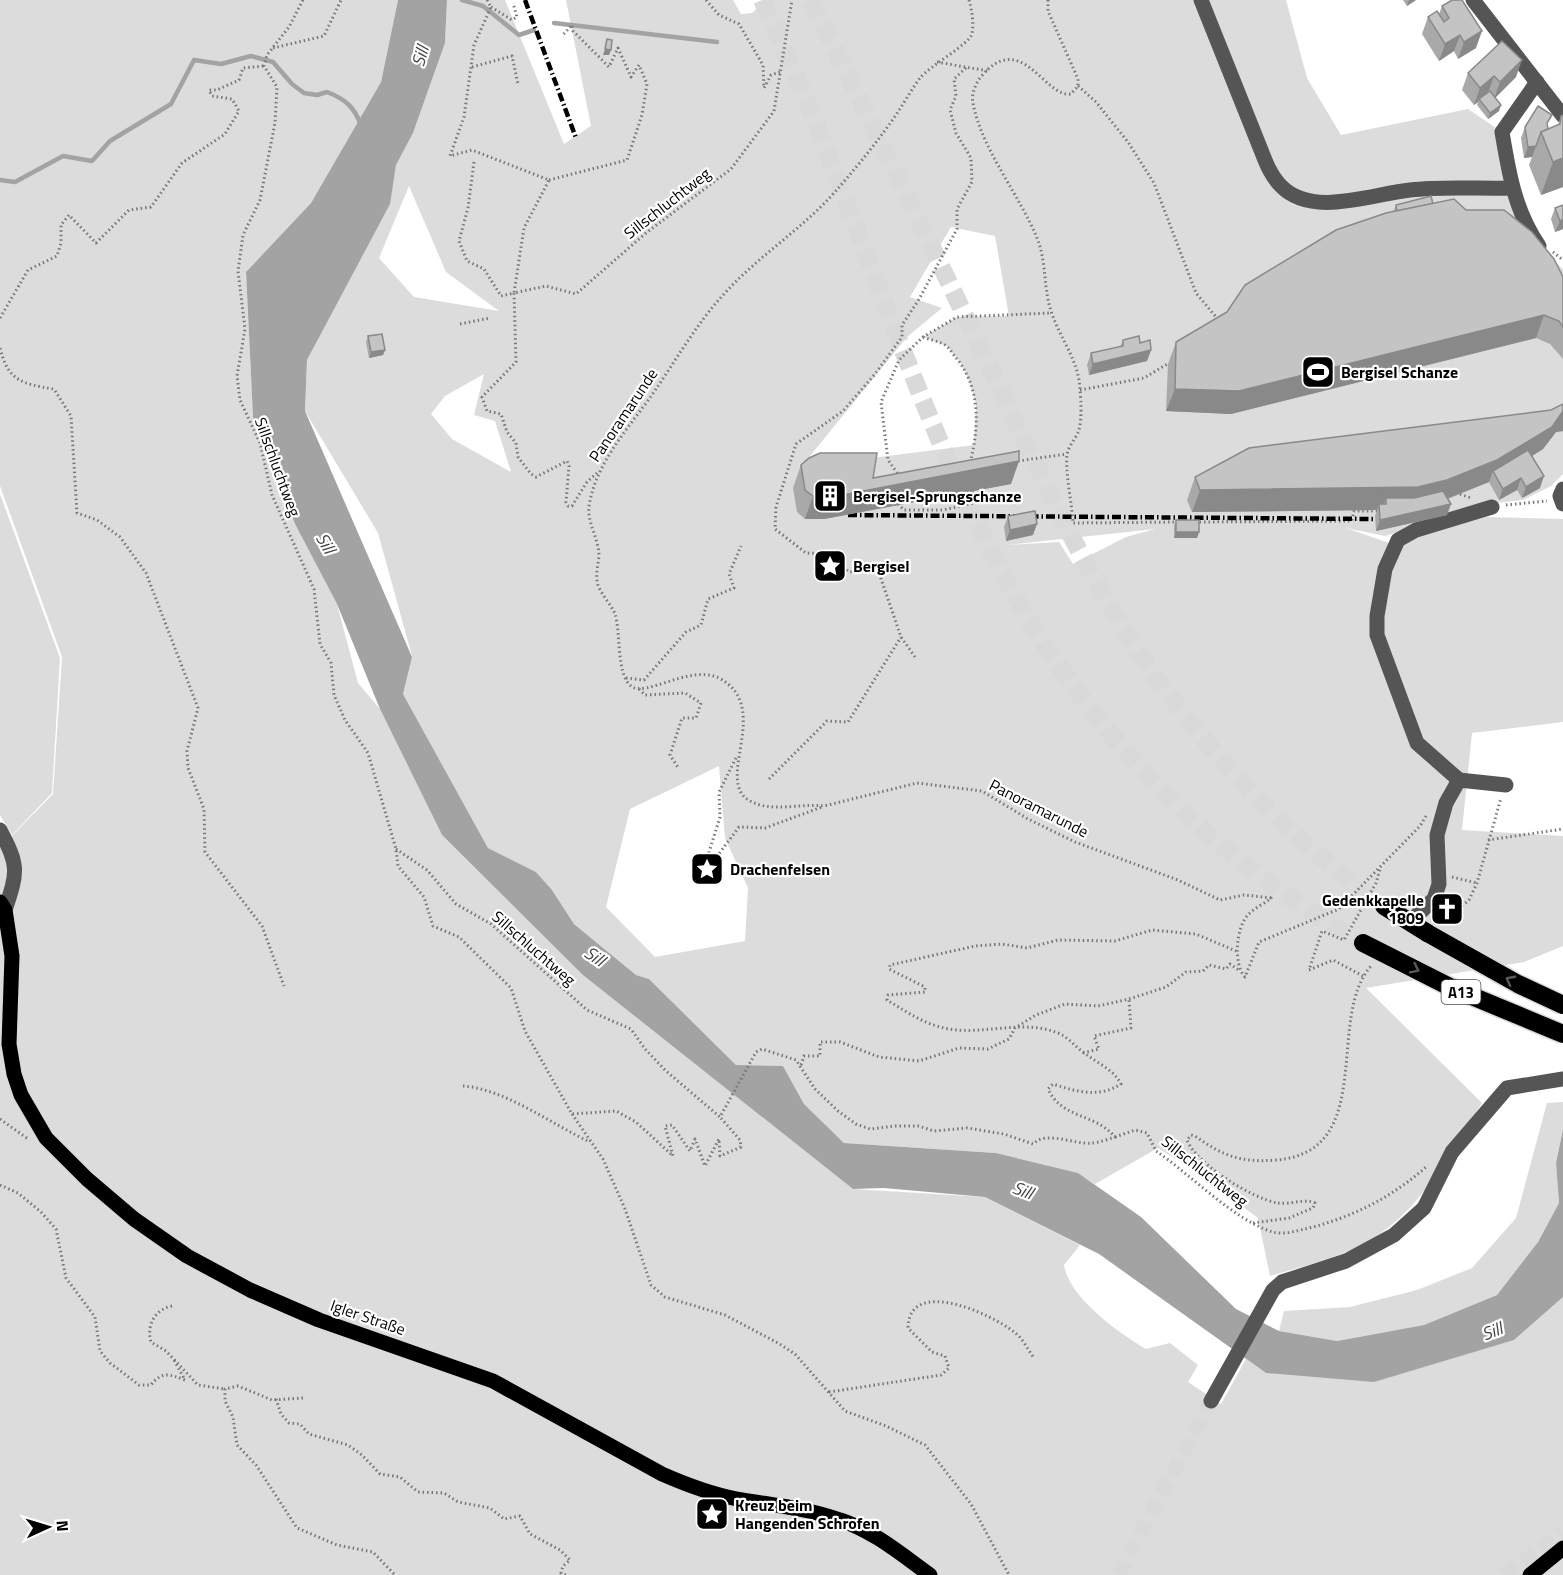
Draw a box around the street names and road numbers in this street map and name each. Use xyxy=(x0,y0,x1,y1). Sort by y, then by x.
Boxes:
street label: Sillschluchtweg xyxy=(619,161,715,245)
street label: Panoramarunde xyxy=(583,363,663,467)
street label: Sillschluchtweg xyxy=(249,414,307,520)
street label: Panoramarunde xyxy=(985,773,1093,843)
street label: Sillschluchtweg xyxy=(487,905,581,991)
road number: A13 xyxy=(1442,980,1480,1004)
street label: Sillschluchtweg xyxy=(1157,1129,1253,1213)
street label: Igler Straße xyxy=(327,1293,409,1341)

